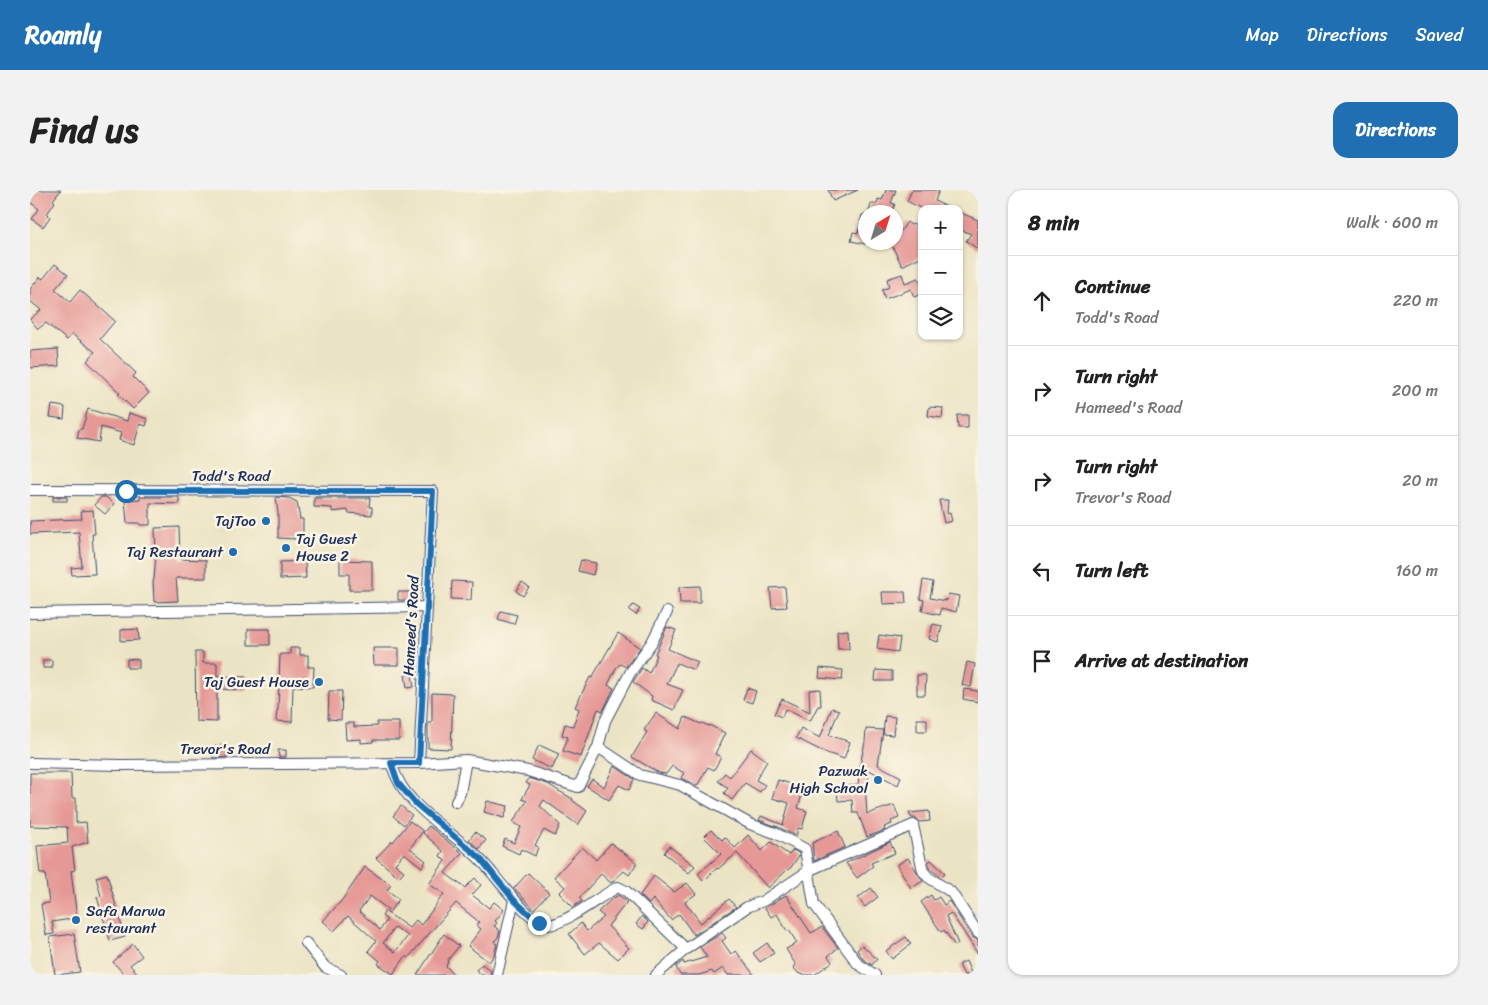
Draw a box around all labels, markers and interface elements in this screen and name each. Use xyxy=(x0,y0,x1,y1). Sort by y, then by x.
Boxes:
text: Roamly xyxy=(25,14,101,56)
text: Map xyxy=(1246,19,1279,51)
text: Directions xyxy=(1307,19,1388,51)
text: Saved xyxy=(1416,19,1463,51)
text: Find us xyxy=(30,99,138,161)
button: Directions xyxy=(1333,102,1458,158)
text: 8 min xyxy=(1028,204,1079,242)
north arrow xyxy=(858,205,903,250)
map controls xyxy=(918,205,963,340)
button: + xyxy=(918,205,963,250)
text: Walk · 600 m xyxy=(1346,208,1438,237)
button: − xyxy=(918,250,963,295)
text: Continue xyxy=(1075,270,1151,303)
text: 220 m xyxy=(1393,286,1438,315)
icon: ahead xyxy=(1028,287,1056,315)
button: layers xyxy=(918,295,963,340)
text: Todd's Road xyxy=(1075,303,1158,332)
text: Turn right xyxy=(1075,360,1157,393)
text: 200 m xyxy=(1392,376,1438,405)
icon: right xyxy=(1028,377,1056,405)
text: Hameed's Road xyxy=(1075,393,1182,422)
text: Turn right xyxy=(1075,450,1157,483)
street label: Todd's Road xyxy=(192,463,271,489)
text: 20 m xyxy=(1402,466,1438,495)
icon: right xyxy=(1028,467,1056,495)
route start xyxy=(115,480,138,503)
text: Trevor's Road xyxy=(1075,483,1171,512)
place label: TajToo xyxy=(215,508,257,534)
marker: TajToo xyxy=(260,515,272,527)
place label: Taj Guest House 2 xyxy=(296,526,358,569)
place label: Taj Restaurant xyxy=(127,539,224,565)
marker: Taj Guest House 2 xyxy=(280,542,292,554)
marker: Taj Restaurant xyxy=(227,546,239,558)
text: Turn left xyxy=(1075,554,1148,587)
text: 160 m xyxy=(1395,556,1438,585)
icon: left xyxy=(1028,557,1056,585)
street label: Hameed's Road xyxy=(395,574,427,677)
text: Arrive at destination xyxy=(1075,644,1248,677)
icon: arrive xyxy=(1028,647,1056,675)
place label: Taj Guest House xyxy=(204,669,309,695)
marker: Taj Guest House xyxy=(313,676,325,688)
street label: Trevor's Road xyxy=(180,736,271,762)
place label: Pazwak High School xyxy=(790,758,869,801)
marker: Pazwak High School xyxy=(872,774,884,786)
place label: Safa Marwa restaurant xyxy=(86,898,166,941)
route end xyxy=(528,912,551,935)
marker: Safa Marwa restaurant xyxy=(70,914,82,926)

